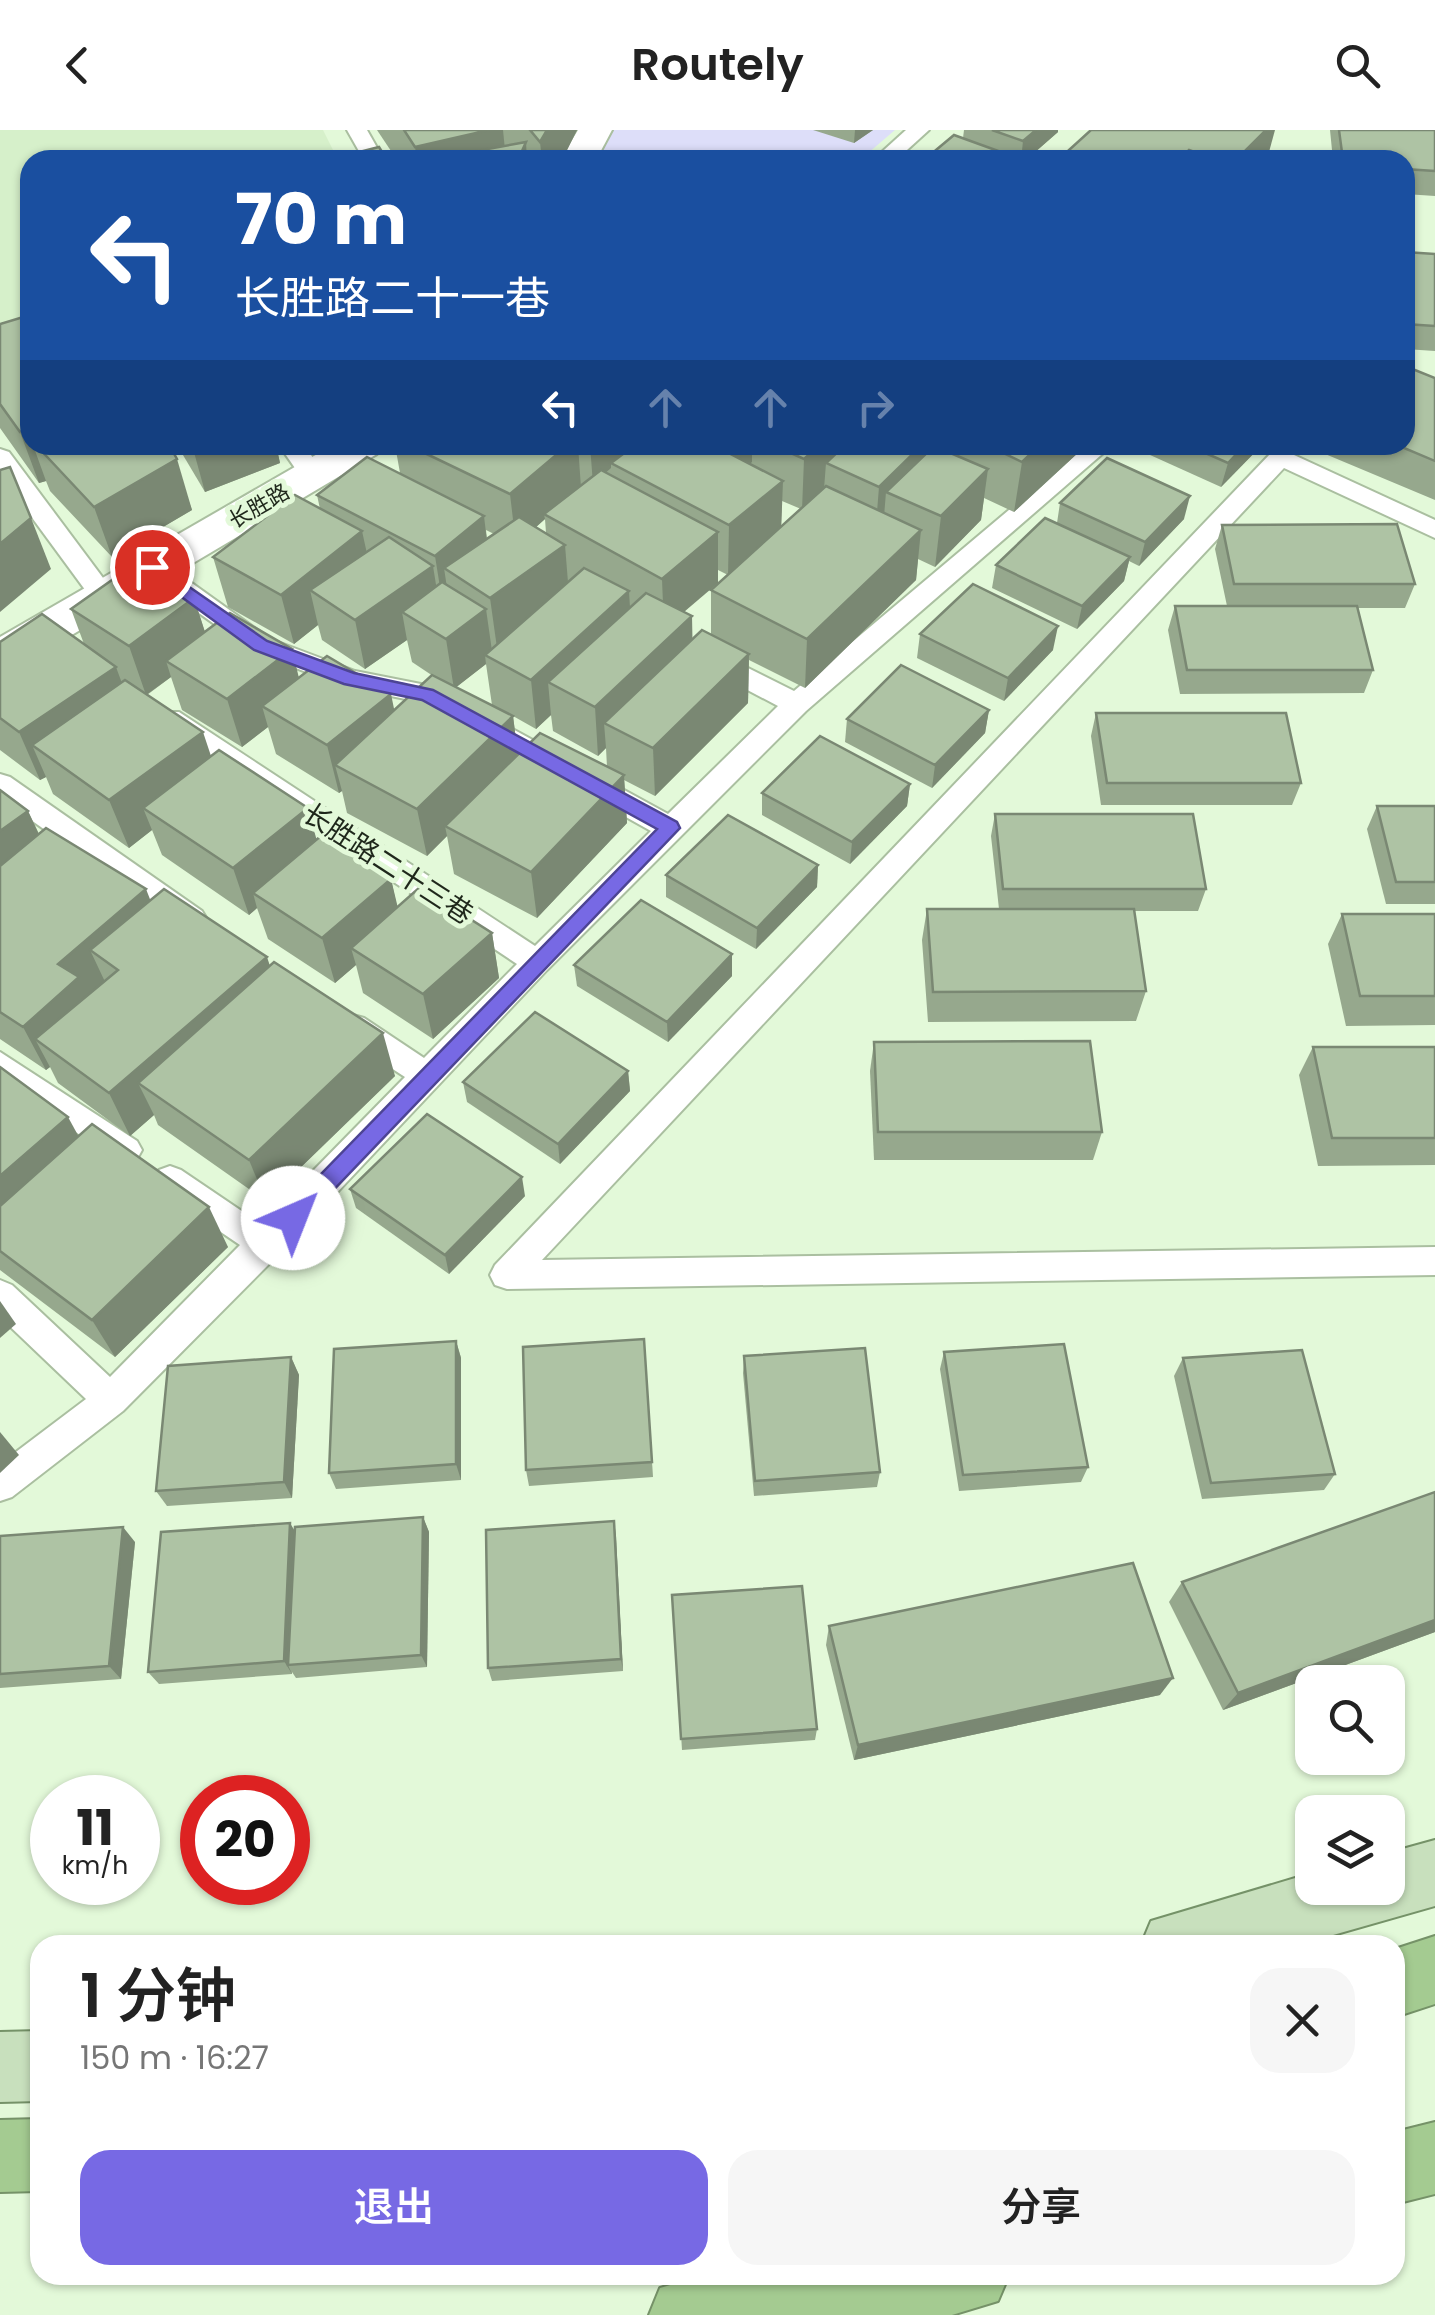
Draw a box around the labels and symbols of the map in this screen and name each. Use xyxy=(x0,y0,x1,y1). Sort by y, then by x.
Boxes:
street label: 长胜路 xyxy=(223,476,295,536)
pin xyxy=(110,525,195,610)
street label: 长胜路二十三巷 xyxy=(295,794,481,934)
position arrow xyxy=(241,1166,345,1270)
speed limit sign: 20 xyxy=(180,1775,310,1905)

